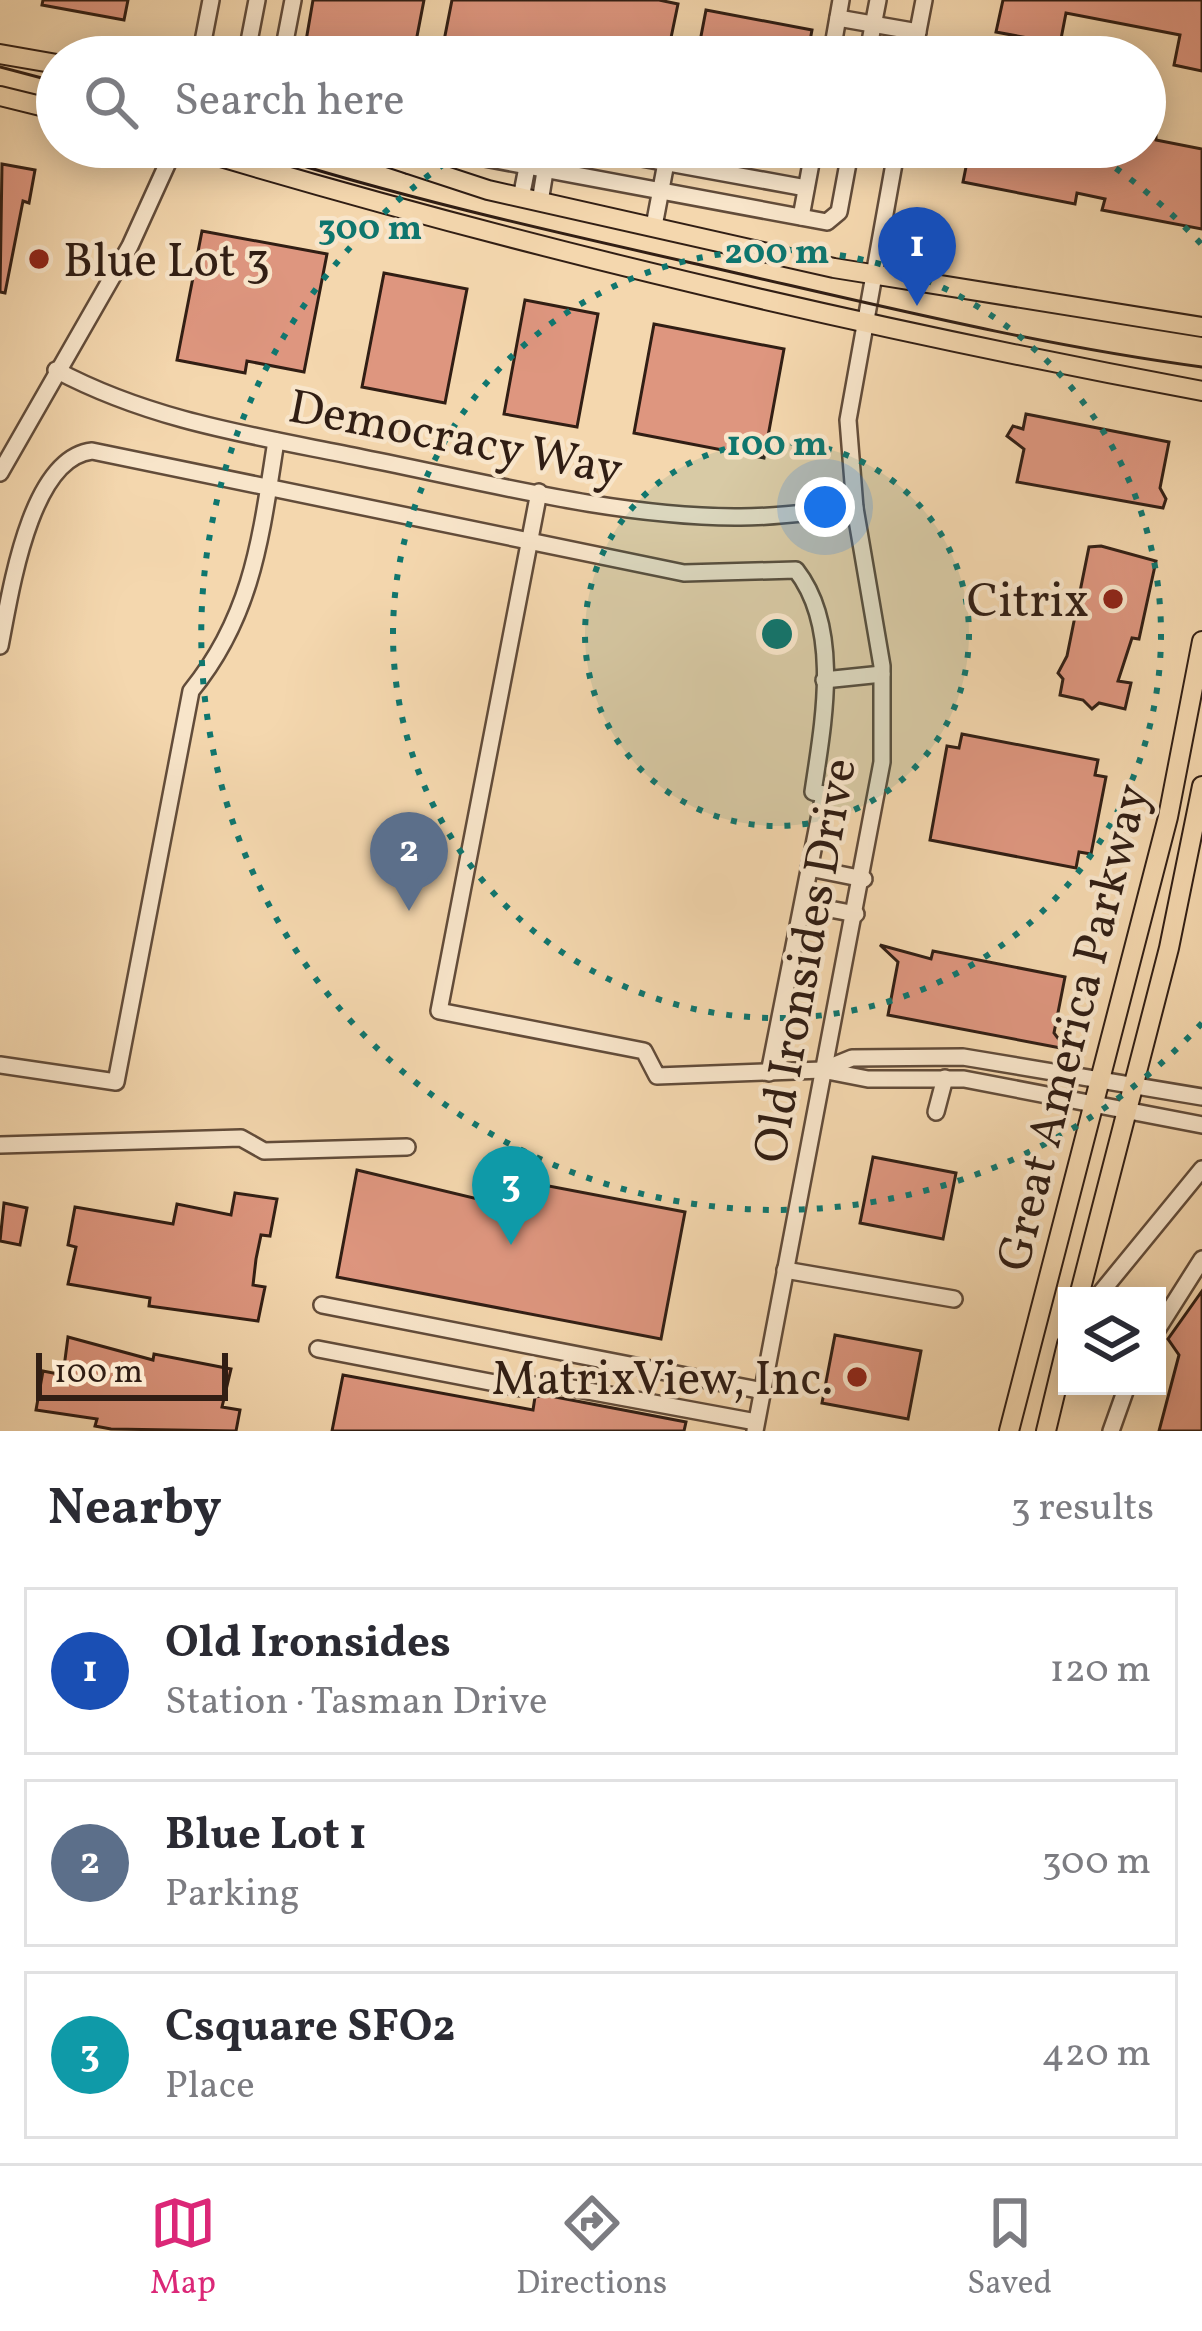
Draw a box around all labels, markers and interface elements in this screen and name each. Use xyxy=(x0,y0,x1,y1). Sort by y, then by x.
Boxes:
search box xyxy=(36,36,1166,168)
icon: search xyxy=(78,69,144,135)
text: Search here xyxy=(174,71,405,134)
text: 300 m xyxy=(318,205,422,255)
pin: 1 xyxy=(878,207,956,306)
text: 200 m xyxy=(724,229,830,279)
place label: Blue Lot 3 xyxy=(63,230,270,297)
marker: Blue Lot 3 xyxy=(26,246,52,272)
street label: Democracy Way xyxy=(283,375,628,506)
text: 100 m xyxy=(726,421,828,471)
your location xyxy=(795,477,855,537)
place label: Citrix xyxy=(967,570,1089,637)
marker: Citrix xyxy=(1100,586,1126,612)
centre of rings xyxy=(756,613,798,655)
street label: Old Ironsides Drive xyxy=(739,753,876,1168)
street label: Great America Parkway xyxy=(982,777,1168,1279)
pin: 2 xyxy=(370,812,448,911)
pin: 3 xyxy=(472,1146,550,1245)
map controls xyxy=(1058,1287,1166,1395)
button: layers xyxy=(1058,1287,1166,1395)
scale bar xyxy=(36,1347,228,1400)
place label: MatrixView, Inc. xyxy=(492,1348,833,1415)
text: 100 m xyxy=(54,1351,143,1397)
marker: MatrixView, Inc. xyxy=(844,1364,870,1390)
text: Nearby xyxy=(48,1474,222,1545)
text: 3 results xyxy=(1011,1482,1154,1536)
text: Old Ironsides xyxy=(165,1613,451,1676)
text: 1 xyxy=(82,1644,98,1698)
text: 120 m xyxy=(1050,1644,1151,1698)
text: Station · Tasman Drive xyxy=(165,1676,547,1730)
text: Blue Lot 1 xyxy=(165,1805,367,1868)
text: 2 xyxy=(80,1836,100,1890)
text: 300 m xyxy=(1042,1836,1151,1890)
text: Parking xyxy=(165,1868,300,1922)
text: Csquare SFO2 xyxy=(165,1997,456,2060)
text: 3 xyxy=(80,2028,100,2082)
text: 420 m xyxy=(1041,2028,1151,2082)
text: Place xyxy=(165,2060,255,2114)
tab: Map xyxy=(150,2190,216,2308)
tab: Directions xyxy=(516,2190,667,2308)
tab: Saved xyxy=(967,2190,1052,2308)

